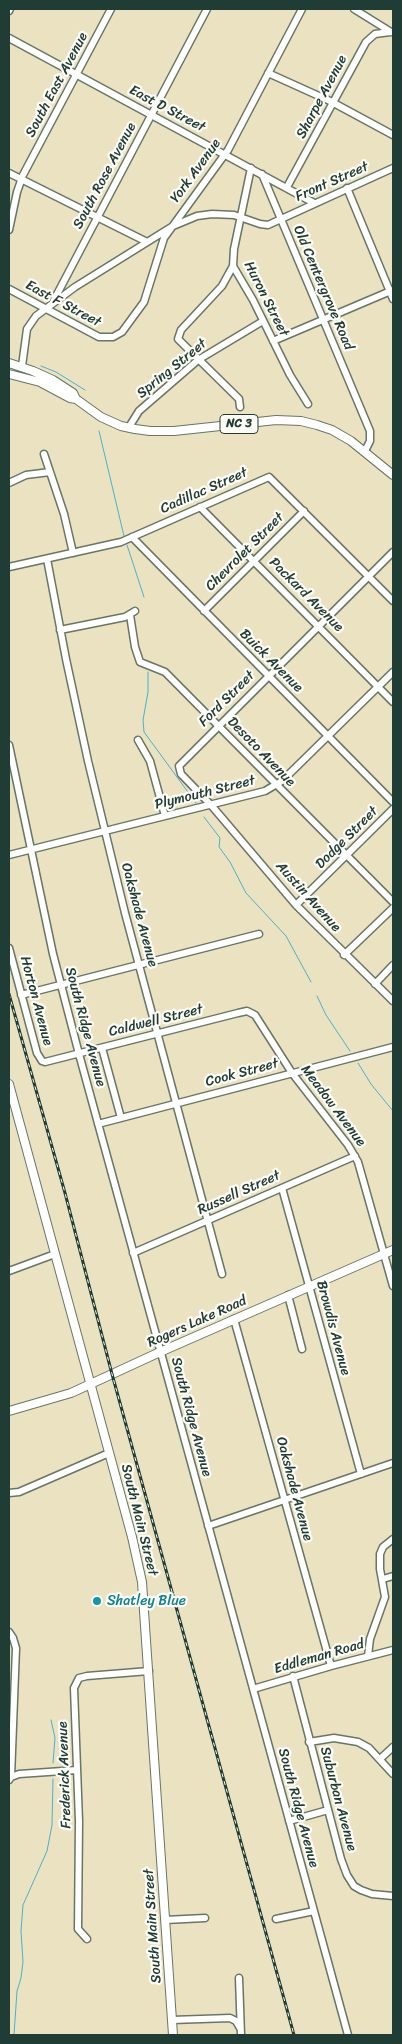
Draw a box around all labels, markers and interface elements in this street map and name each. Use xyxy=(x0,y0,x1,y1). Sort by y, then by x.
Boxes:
street label: South East Avenue xyxy=(22,30,92,140)
street label: Sharpe Avenue xyxy=(293,53,351,141)
street label: East D Street xyxy=(126,82,208,136)
street label: South Rose Avenue xyxy=(70,120,140,232)
street label: York Avenue xyxy=(167,136,225,206)
street label: Front Street xyxy=(293,158,371,206)
street label: Old Centergrove Road xyxy=(289,223,357,353)
street label: Huron Street xyxy=(240,259,292,339)
street label: East F Street xyxy=(22,277,104,331)
street label: Spring Street xyxy=(134,336,210,402)
road number: NC 3 xyxy=(220,414,258,434)
street label: Cadillac Street xyxy=(158,464,250,518)
street label: Chevrolet Street xyxy=(202,509,288,595)
street label: Packard Avenue xyxy=(265,554,347,636)
street label: Buick Avenue xyxy=(236,626,306,696)
street label: Ford Street xyxy=(196,668,258,730)
street label: Desoto Avenue xyxy=(224,714,298,790)
street label: Plymouth Street xyxy=(153,772,257,814)
street label: Dodge Street xyxy=(312,803,382,873)
street label: Austin Avenue xyxy=(272,858,344,936)
street label: Oakshade Avenue xyxy=(117,861,161,969)
street label: Horton Avenue xyxy=(16,954,56,1048)
street label: South Ridge Avenue xyxy=(61,966,109,1088)
street label: Caldwell Street xyxy=(107,1001,205,1041)
street label: Cook Street xyxy=(204,1055,280,1091)
street label: Meadow Avenue xyxy=(297,1062,369,1150)
street label: Russell Street xyxy=(195,1167,283,1219)
street label: Browdis Avenue xyxy=(312,1279,354,1377)
street label: Rogers Lake Road xyxy=(145,1293,249,1351)
street label: South Ridge Avenue xyxy=(167,1356,215,1478)
street label: Oakshade Avenue xyxy=(272,1435,316,1543)
street label: South Main Street xyxy=(117,1462,161,1578)
place label: Shatley Blue xyxy=(107,1593,186,1609)
marker: Shatley Blue xyxy=(91,1595,103,1607)
street label: Eddleman Road xyxy=(272,1636,366,1678)
street label: Frederick Avenue xyxy=(55,1721,75,1829)
street label: Suburban Avenue xyxy=(316,1745,360,1853)
street label: South Ridge Avenue xyxy=(274,1747,322,1869)
street label: South Main Street xyxy=(141,1868,165,1984)

